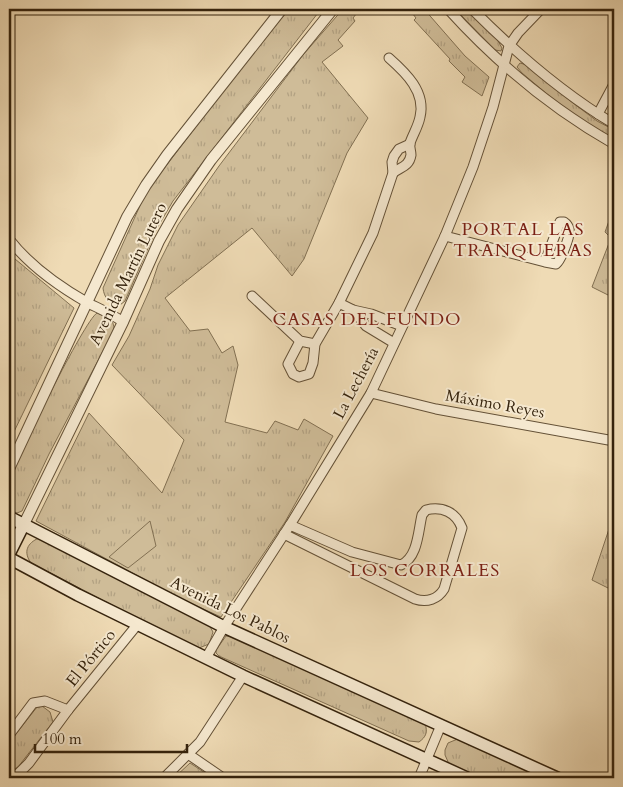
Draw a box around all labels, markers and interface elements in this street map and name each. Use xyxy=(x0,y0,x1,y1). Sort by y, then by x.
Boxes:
street label: Avenida Martín Lutero xyxy=(84,199,172,349)
district label: PORTAL LAS TRANQUERAS xyxy=(453,217,593,263)
district label: CASAS DEL FUNDO xyxy=(272,307,462,332)
street label: La Lechería xyxy=(328,343,384,423)
street label: Máximo Reyes xyxy=(444,384,546,424)
district label: LOS CORRALES xyxy=(350,558,500,583)
street label: Avenida Los Pablos xyxy=(166,571,294,649)
street label: El Pórtico xyxy=(61,625,121,691)
scale bar xyxy=(35,722,188,754)
text: 100 m xyxy=(42,729,82,749)

